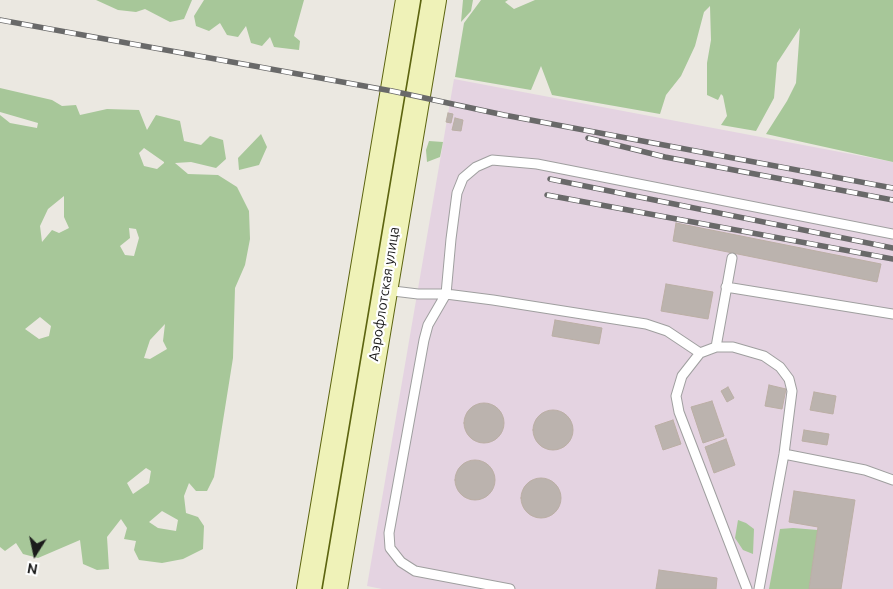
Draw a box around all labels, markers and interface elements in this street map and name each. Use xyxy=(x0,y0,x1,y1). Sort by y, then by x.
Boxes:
street label: Аэрофлотская улица xyxy=(365,226,403,362)
north arrow xyxy=(10,529,60,579)
text: N xyxy=(26,560,39,578)

